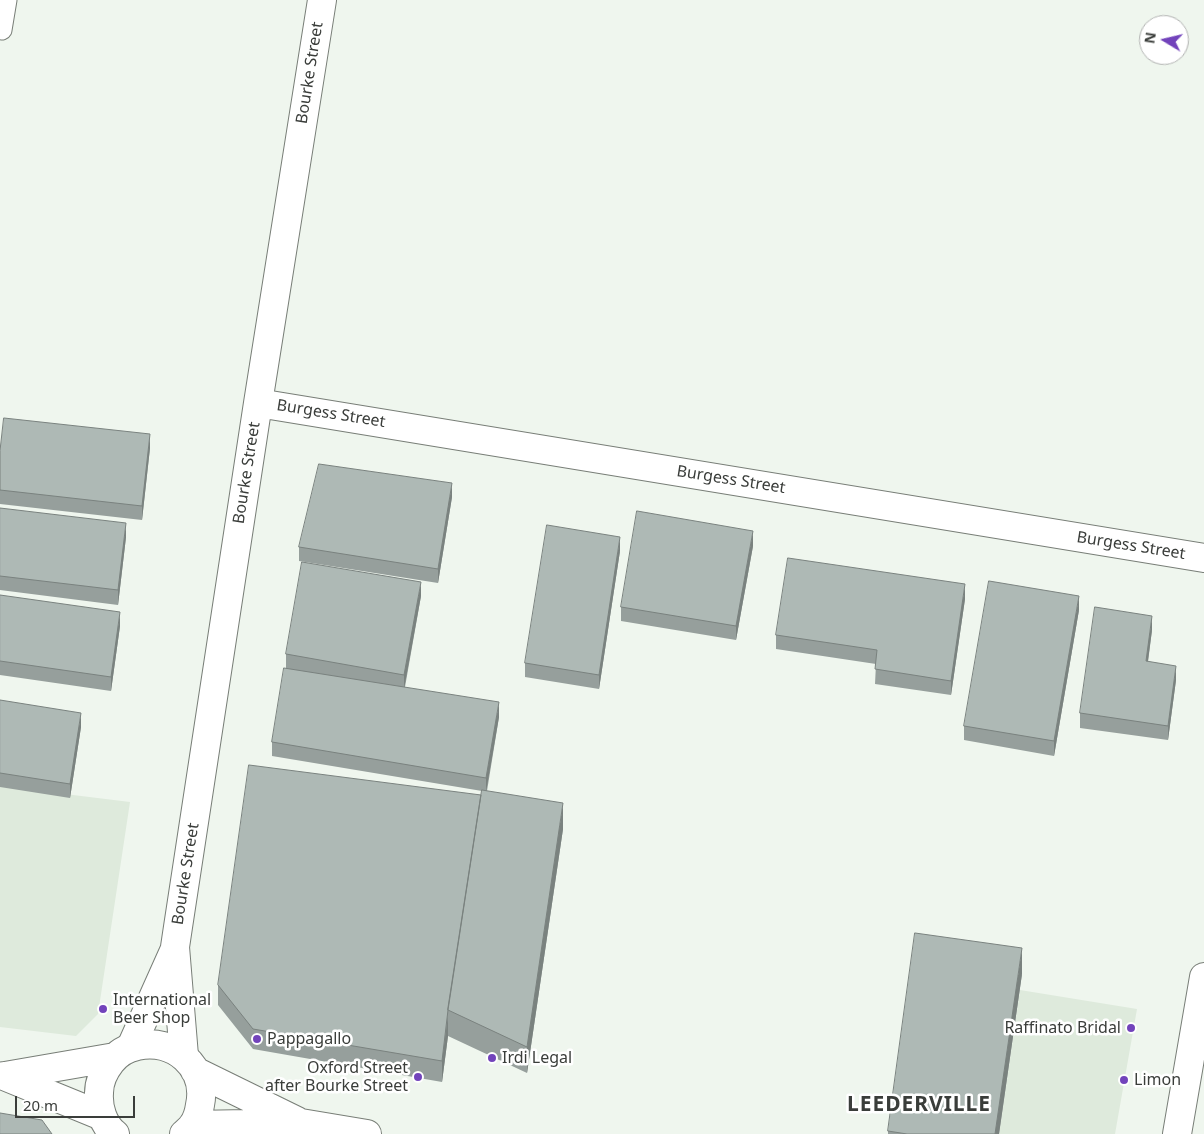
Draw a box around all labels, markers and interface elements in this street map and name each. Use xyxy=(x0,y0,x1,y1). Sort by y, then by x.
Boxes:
north arrow xyxy=(1139,15,1189,65)
street label: Bourke Street xyxy=(292,21,328,125)
text: N xyxy=(1139,31,1160,45)
street label: Burgess Street xyxy=(275,396,387,432)
street label: Bourke Street xyxy=(229,421,265,525)
street label: Burgess Street xyxy=(675,462,787,498)
street label: Burgess Street xyxy=(1075,528,1187,564)
street label: Bourke Street xyxy=(168,822,204,926)
place label: International Beer Shop xyxy=(113,990,211,1028)
marker: International Beer Shop xyxy=(97,1003,109,1015)
place label: Raffinato Bridal xyxy=(1004,1018,1121,1038)
marker: Raffinato Bridal xyxy=(1125,1022,1137,1034)
place label: Pappagallo xyxy=(267,1029,351,1049)
marker: Pappagallo xyxy=(251,1033,263,1045)
place label: Irdi Legal xyxy=(502,1048,572,1068)
marker: Irdi Legal xyxy=(486,1052,498,1064)
place label: Oxford Street after Bourke Street xyxy=(265,1058,408,1096)
place label: Limon xyxy=(1134,1070,1181,1090)
marker: Oxford Street after Bourke Street xyxy=(412,1071,424,1083)
marker: Limon xyxy=(1118,1074,1130,1086)
scale bar xyxy=(18,1086,138,1118)
district label: LEEDERVILLE xyxy=(846,1092,992,1118)
text: 20 m xyxy=(23,1095,58,1115)

